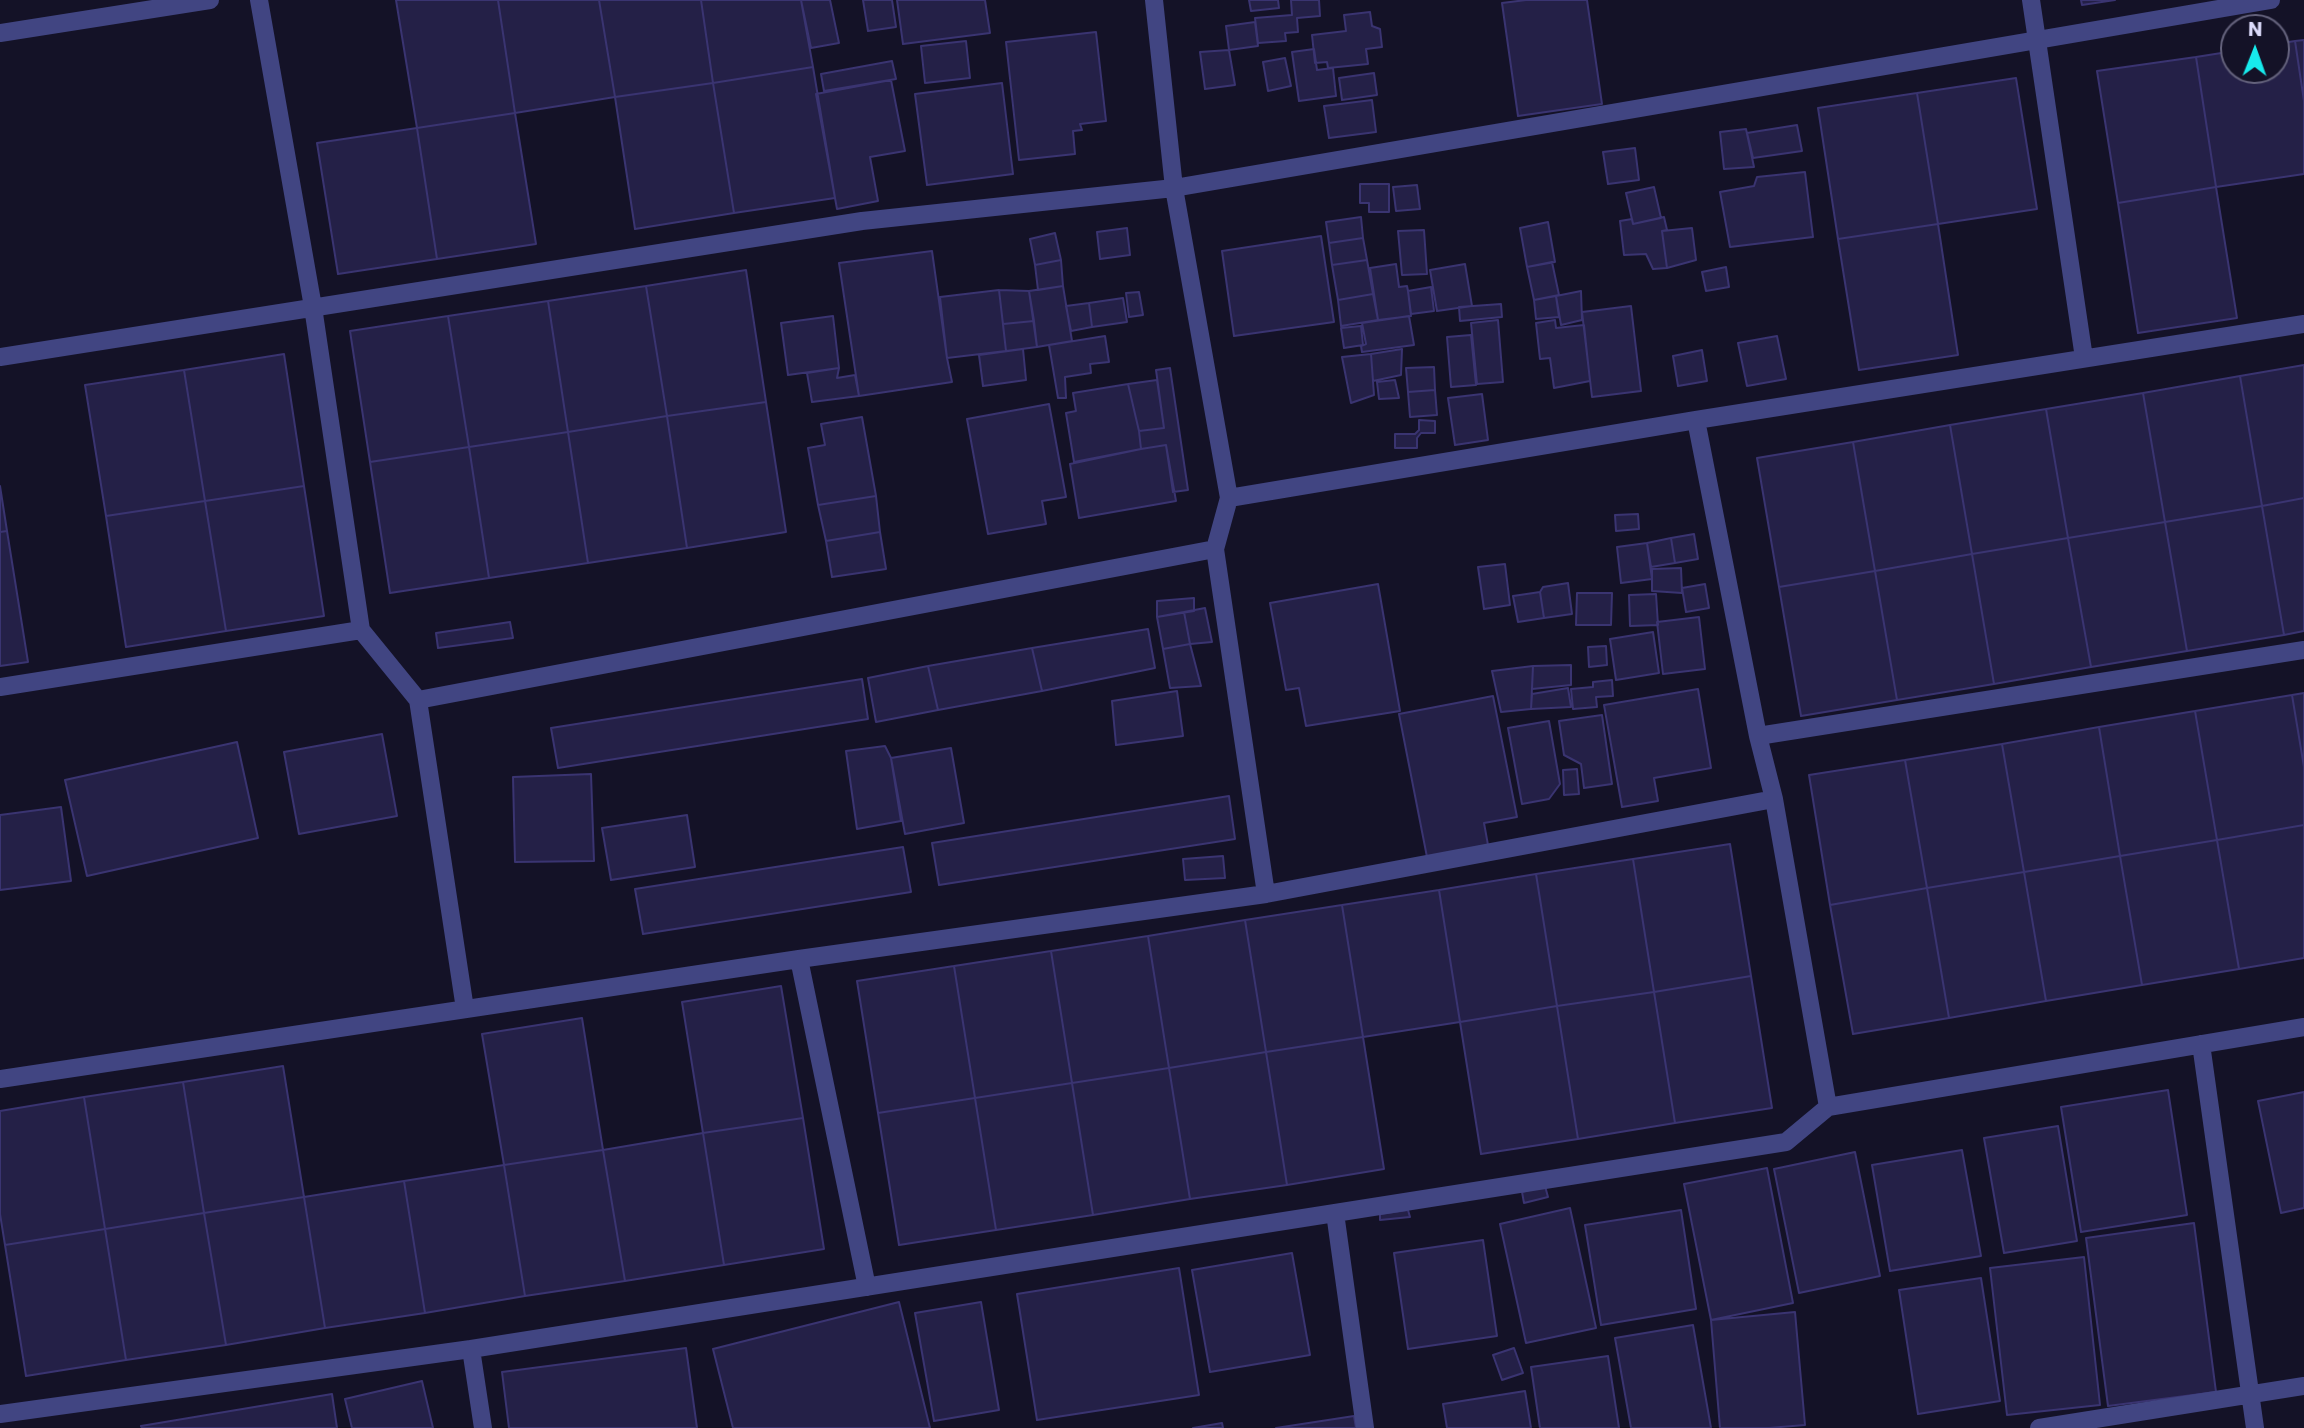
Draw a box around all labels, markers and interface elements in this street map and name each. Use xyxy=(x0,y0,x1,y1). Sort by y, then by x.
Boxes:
north arrow xyxy=(2220,14,2290,84)
text: N xyxy=(2248,16,2263,43)

